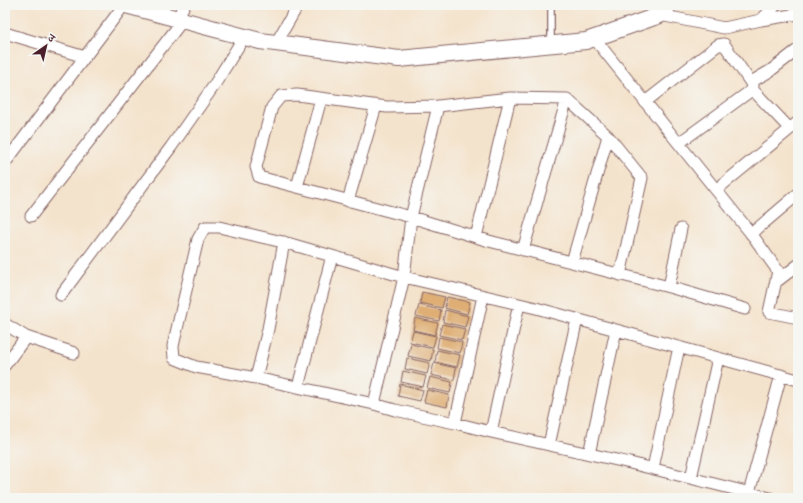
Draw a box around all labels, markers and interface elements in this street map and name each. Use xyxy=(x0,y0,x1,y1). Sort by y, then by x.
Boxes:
north arrow xyxy=(26,26,66,66)
text: उ xyxy=(44,30,59,47)

